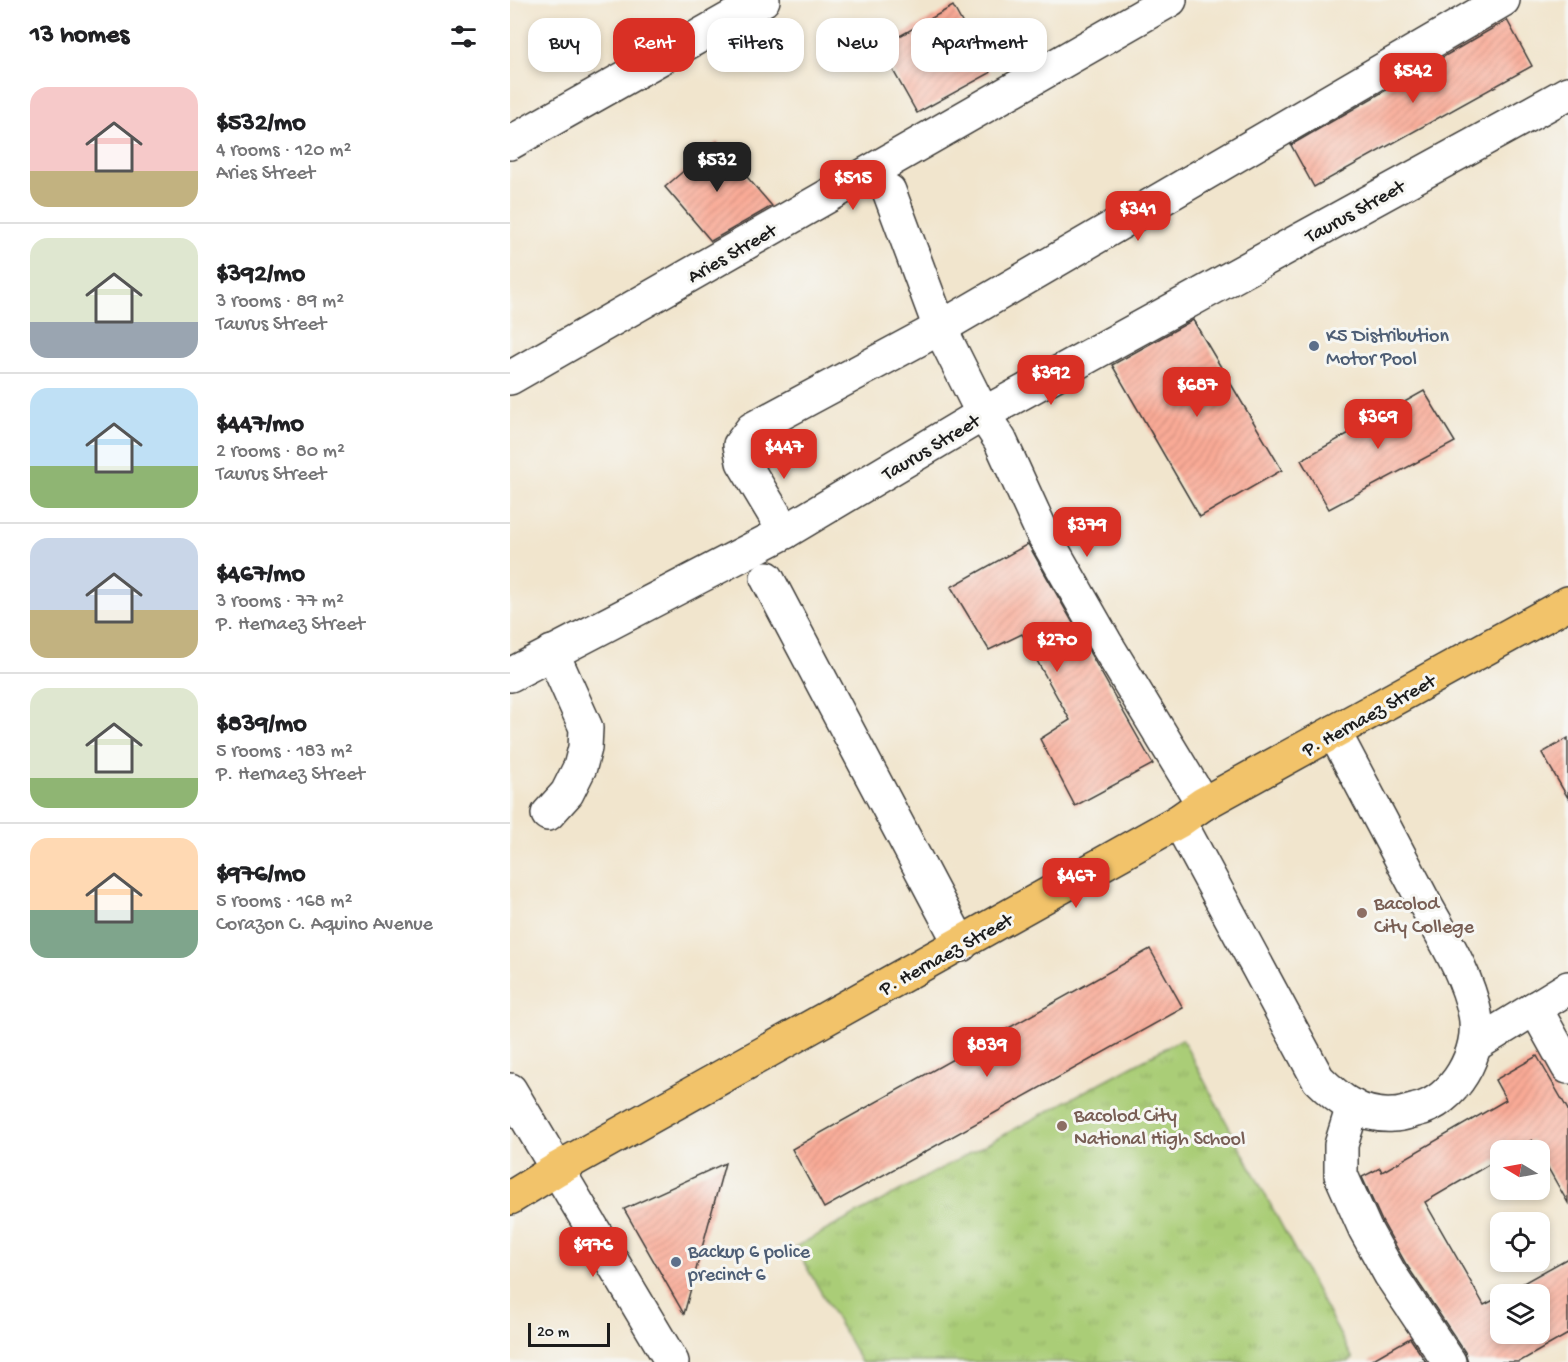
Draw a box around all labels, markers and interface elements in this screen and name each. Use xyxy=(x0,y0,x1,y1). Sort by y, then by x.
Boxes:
chip: Buy xyxy=(528,18,601,72)
chip: Rent xyxy=(613,18,695,72)
chip: Filters xyxy=(707,18,804,72)
chip: New xyxy=(816,18,899,72)
chip: Apartment xyxy=(911,18,1047,72)
icon: filters xyxy=(447,20,480,53)
text: 13 homes xyxy=(30,21,129,52)
pin: $542 xyxy=(1377,53,1449,104)
text: $542 xyxy=(1394,61,1432,84)
text: $532/mo xyxy=(216,109,306,140)
icon: home xyxy=(78,111,150,183)
text: 4 rooms · 120 m² xyxy=(216,140,351,163)
pin: $532 xyxy=(681,142,753,193)
text: $532 xyxy=(697,150,737,173)
pin: $515 xyxy=(817,160,889,211)
text: Aries Street xyxy=(216,163,315,186)
text: $515 xyxy=(834,168,872,191)
street label: Taurus Street xyxy=(1301,175,1411,250)
pin: $341 xyxy=(1102,191,1174,242)
text: $341 xyxy=(1120,199,1156,222)
street label: Aries Street xyxy=(684,219,783,290)
text: $392/mo xyxy=(216,260,305,291)
icon: home xyxy=(78,262,150,334)
text: 3 rooms · 89 m² xyxy=(216,291,344,314)
text: Taurus Street xyxy=(216,314,326,337)
place label: K5 Distribution Motor Pool xyxy=(1326,326,1449,372)
marker: K5 Distribution Motor Pool xyxy=(1307,339,1321,353)
pin: $392 xyxy=(1015,355,1087,406)
text: $392 xyxy=(1031,363,1071,386)
pin: $687 xyxy=(1161,367,1233,418)
text: $687 xyxy=(1177,375,1217,398)
pin: $369 xyxy=(1342,399,1414,450)
text: $369 xyxy=(1358,407,1398,430)
text: $447/mo xyxy=(216,410,304,441)
street label: Taurus Street xyxy=(878,410,986,488)
icon: home xyxy=(78,412,150,484)
pin: $447 xyxy=(748,429,820,480)
text: $447 xyxy=(765,437,803,460)
text: 2 rooms · 80 m² xyxy=(216,441,345,464)
text: Taurus Street xyxy=(216,464,326,487)
pin: $379 xyxy=(1051,507,1123,558)
text: $379 xyxy=(1067,515,1107,538)
text: $467/mo xyxy=(216,560,305,591)
icon: home xyxy=(78,562,150,634)
text: 3 rooms · 77 m² xyxy=(216,591,344,614)
text: P. Hernaez Street xyxy=(216,614,365,637)
pin: $270 xyxy=(1021,622,1093,673)
text: $270 xyxy=(1037,630,1077,653)
street label: P. Hernaez Street xyxy=(1298,670,1442,764)
text: $839/mo xyxy=(216,710,307,741)
icon: home xyxy=(78,712,150,784)
text: 5 rooms · 183 m² xyxy=(216,741,353,764)
text: P. Hernaez Street xyxy=(216,764,365,787)
pin: $467 xyxy=(1040,858,1112,909)
text: $976/mo xyxy=(216,860,306,891)
icon: home xyxy=(78,862,150,934)
text: $467 xyxy=(1057,866,1095,889)
text: 5 rooms · 168 m² xyxy=(216,891,352,914)
place label: Bacolod City College xyxy=(1373,894,1475,940)
marker: Bacolod City College xyxy=(1355,906,1369,920)
street label: P. Hernaez Street xyxy=(875,909,1019,1003)
text: Corazon C. Aquino Avenue xyxy=(216,914,433,937)
pin: $839 xyxy=(951,1027,1023,1078)
text: $839 xyxy=(967,1035,1007,1058)
place label: Bacolod City National High School xyxy=(1073,1106,1245,1152)
marker: Bacolod City National High School xyxy=(1055,1119,1069,1133)
north arrow xyxy=(1490,1140,1550,1200)
map controls xyxy=(1490,1140,1550,1344)
button: locate xyxy=(1490,1212,1550,1272)
pin: $976 xyxy=(557,1227,629,1278)
text: $976 xyxy=(573,1235,613,1258)
place label: Backup 6 police precinct 6 xyxy=(687,1242,811,1288)
marker: Backup 6 police precinct 6 xyxy=(669,1255,683,1269)
button: layers xyxy=(1490,1284,1550,1344)
scale bar xyxy=(528,1320,610,1348)
text: 20 m xyxy=(537,1324,569,1343)

